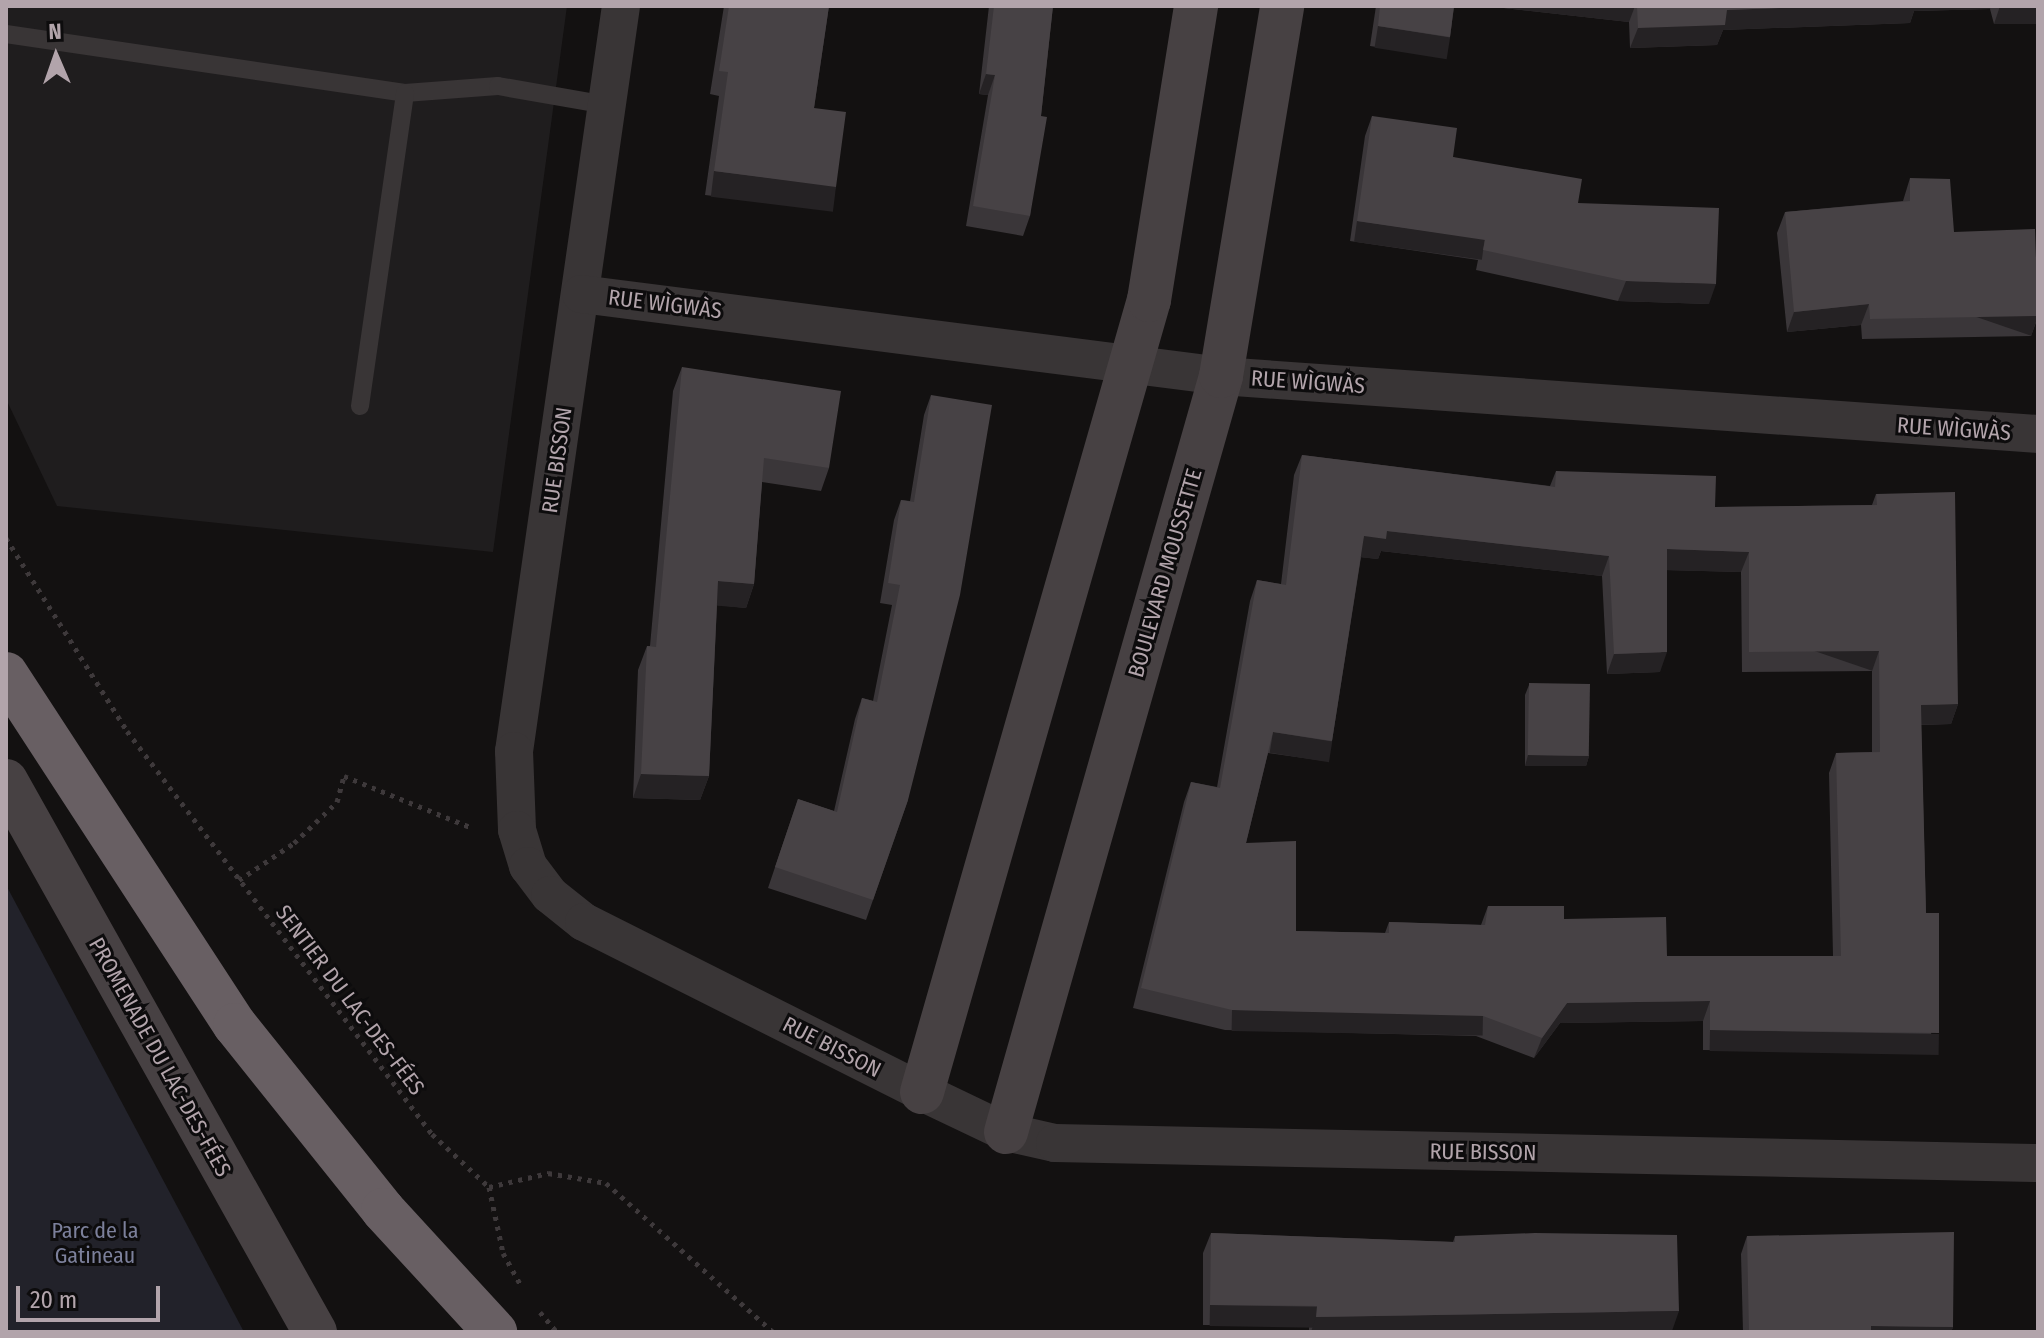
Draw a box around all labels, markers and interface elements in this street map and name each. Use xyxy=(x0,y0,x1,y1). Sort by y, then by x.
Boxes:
north arrow xyxy=(16,16,96,96)
text: N xyxy=(48,18,62,45)
street label: RUE WÌGWÀS xyxy=(607,284,723,324)
street label: RUE WÌGWÀS xyxy=(1250,365,1366,399)
street label: RUE BISSON xyxy=(536,405,578,515)
street label: RUE WÌGWÀS xyxy=(1896,412,2012,446)
street label: BOULEVARD MOUSSETTE xyxy=(1123,466,1207,680)
street label: SENTIER DU LAC-DES-FÉES xyxy=(270,900,430,1100)
street label: PROMENADE DU LAC-DES-FÉES xyxy=(83,933,237,1181)
street label: RUE BISSON xyxy=(778,1011,886,1083)
street label: RUE BISSON xyxy=(1429,1138,1537,1166)
park label: Parc de la Gatineau xyxy=(51,1217,139,1268)
scale bar xyxy=(20,1270,164,1320)
text: 20 m xyxy=(30,1286,77,1314)

